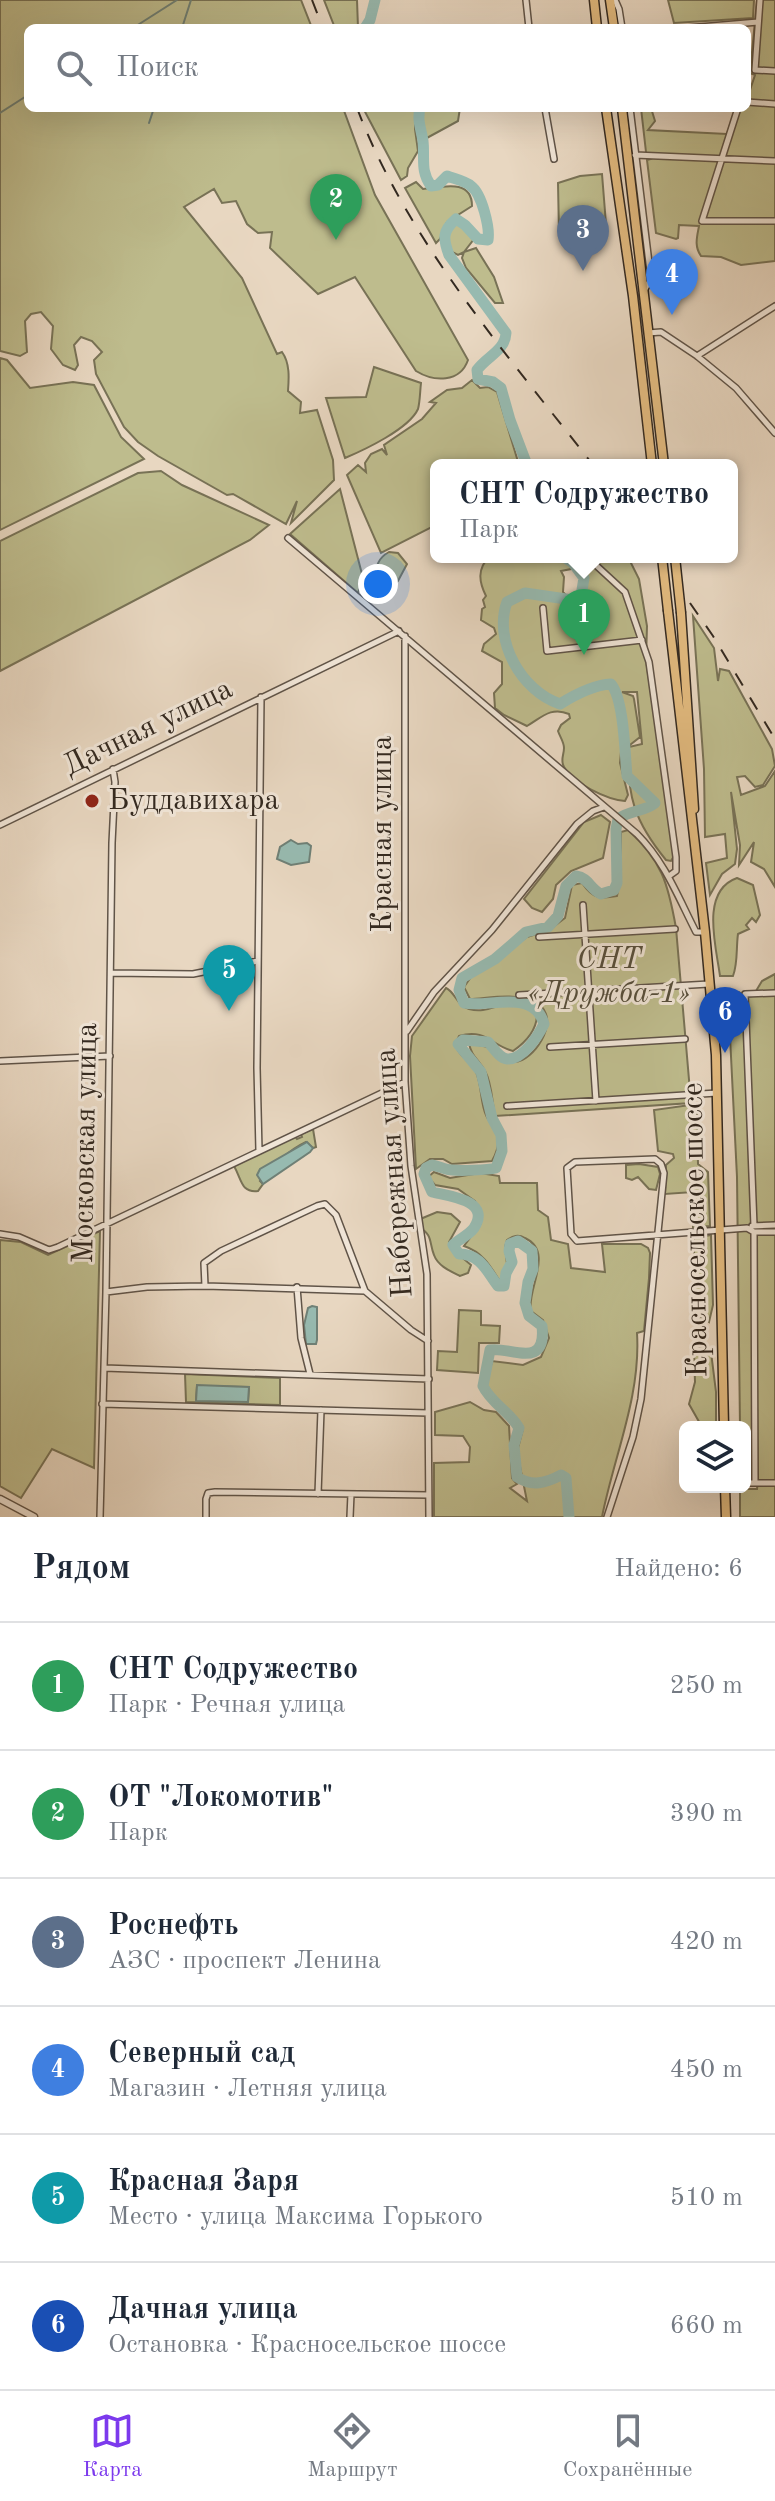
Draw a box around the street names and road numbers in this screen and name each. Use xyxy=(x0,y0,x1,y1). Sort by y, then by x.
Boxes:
street label: Дачная улица xyxy=(59,674,237,782)
street label: Красная улица xyxy=(368,735,398,933)
street label: Московская улица xyxy=(69,1022,103,1264)
street label: Набережная улица xyxy=(371,1047,419,1299)
street label: Красносельское шоссе xyxy=(678,1082,714,1378)

